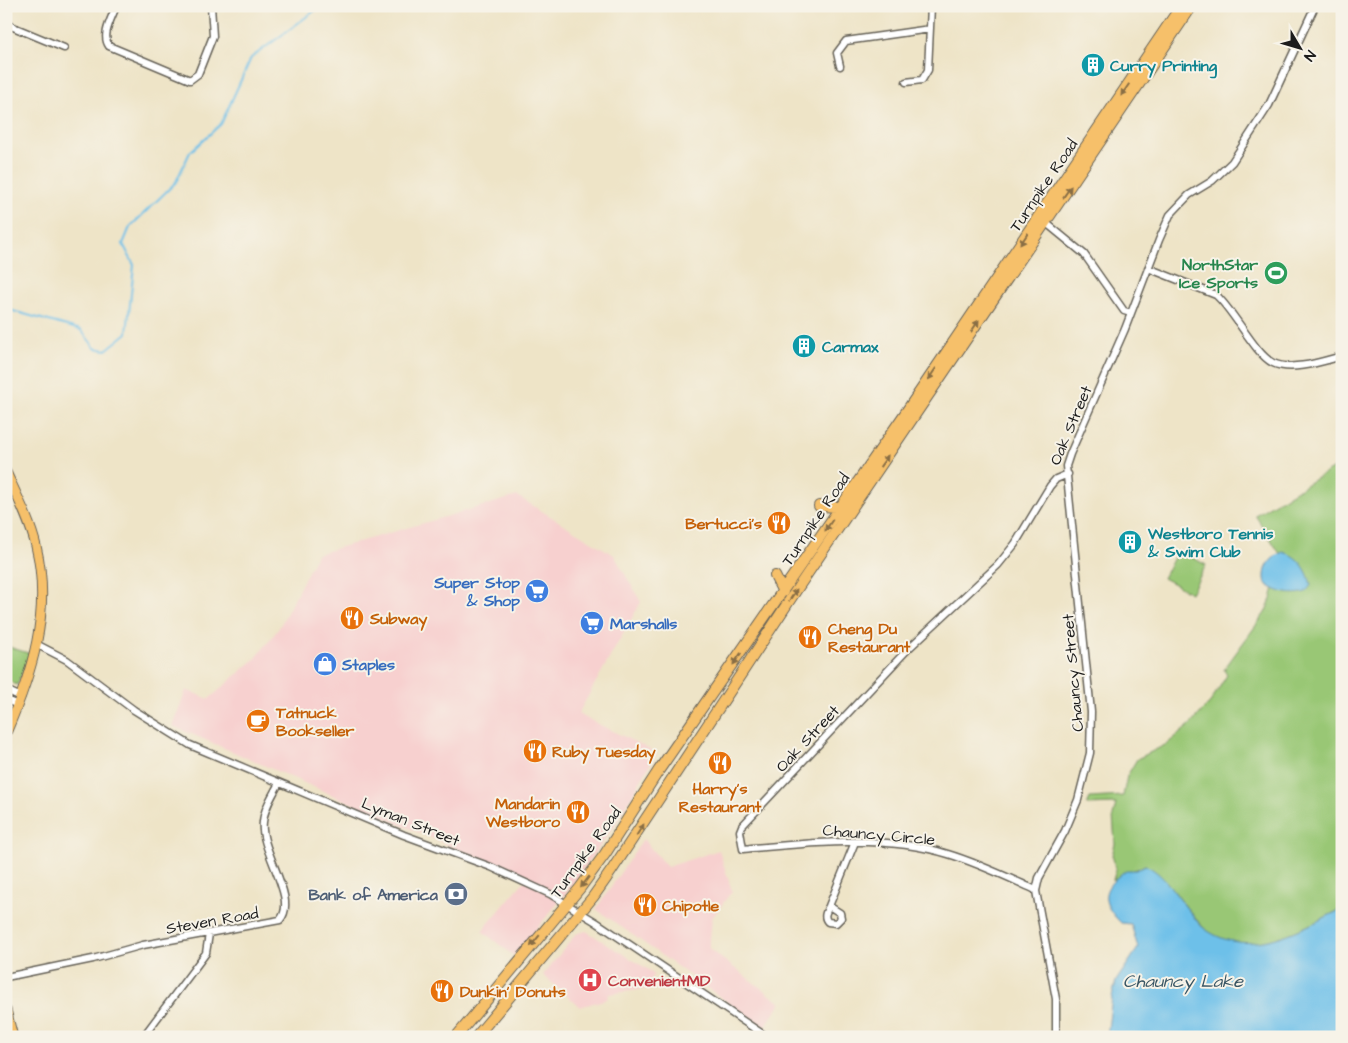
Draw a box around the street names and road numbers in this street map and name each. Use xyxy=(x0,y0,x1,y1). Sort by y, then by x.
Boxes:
street label: Turnpike Road xyxy=(1005,135,1083,236)
street label: Oak Street xyxy=(1044,382,1098,469)
street label: Turnpike Road xyxy=(777,469,855,570)
street label: Chauncy Street xyxy=(1057,612,1090,733)
street label: Oak Street xyxy=(771,700,845,777)
street label: Lyman Street xyxy=(358,792,464,853)
street label: Turnpike Road xyxy=(545,802,626,903)
street label: Chauncy Circle xyxy=(822,819,936,852)
street label: Steven Road xyxy=(164,902,260,940)

